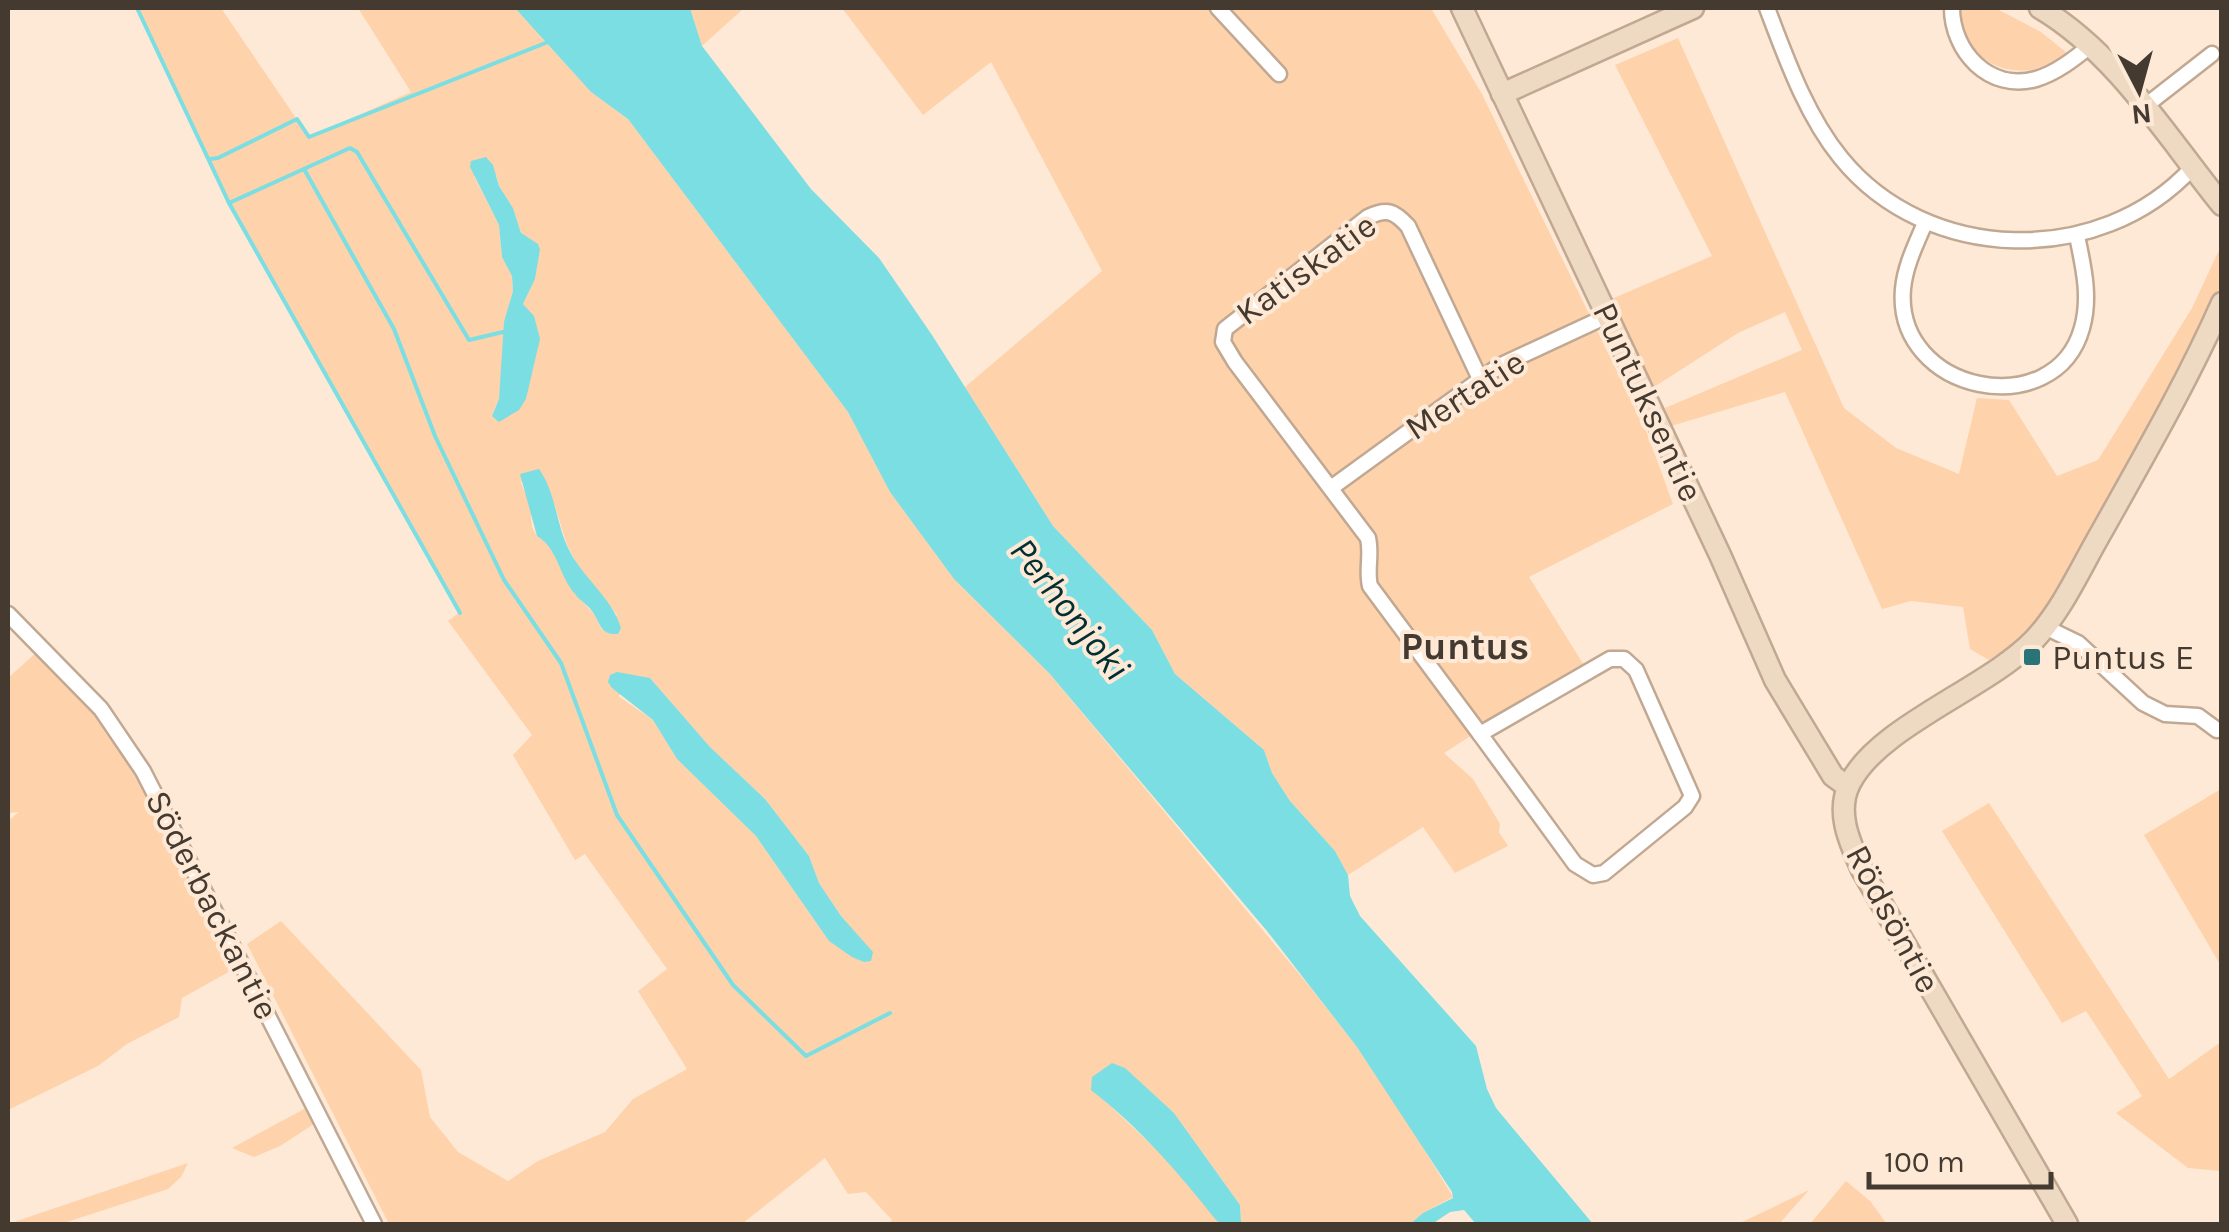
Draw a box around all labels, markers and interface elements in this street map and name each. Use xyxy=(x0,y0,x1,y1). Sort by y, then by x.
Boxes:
north arrow xyxy=(2089,40,2189,140)
text: N xyxy=(2130,97,2153,132)
street label: Katiskatie xyxy=(1228,204,1384,334)
street label: Puntuksentie xyxy=(1584,296,1712,508)
street label: Mertatie xyxy=(1398,341,1532,449)
water label: Perhonjoki xyxy=(1000,529,1140,689)
district label: Puntus xyxy=(1401,624,1529,669)
place label: Puntus E xyxy=(2052,637,2194,678)
marker: Puntus E xyxy=(2021,646,2043,668)
street label: Söderbackantie xyxy=(137,784,287,1026)
street label: Rödsöntie xyxy=(1837,838,1949,1000)
scale bar xyxy=(1869,1127,2052,1189)
text: 100 m xyxy=(1884,1144,1965,1180)

